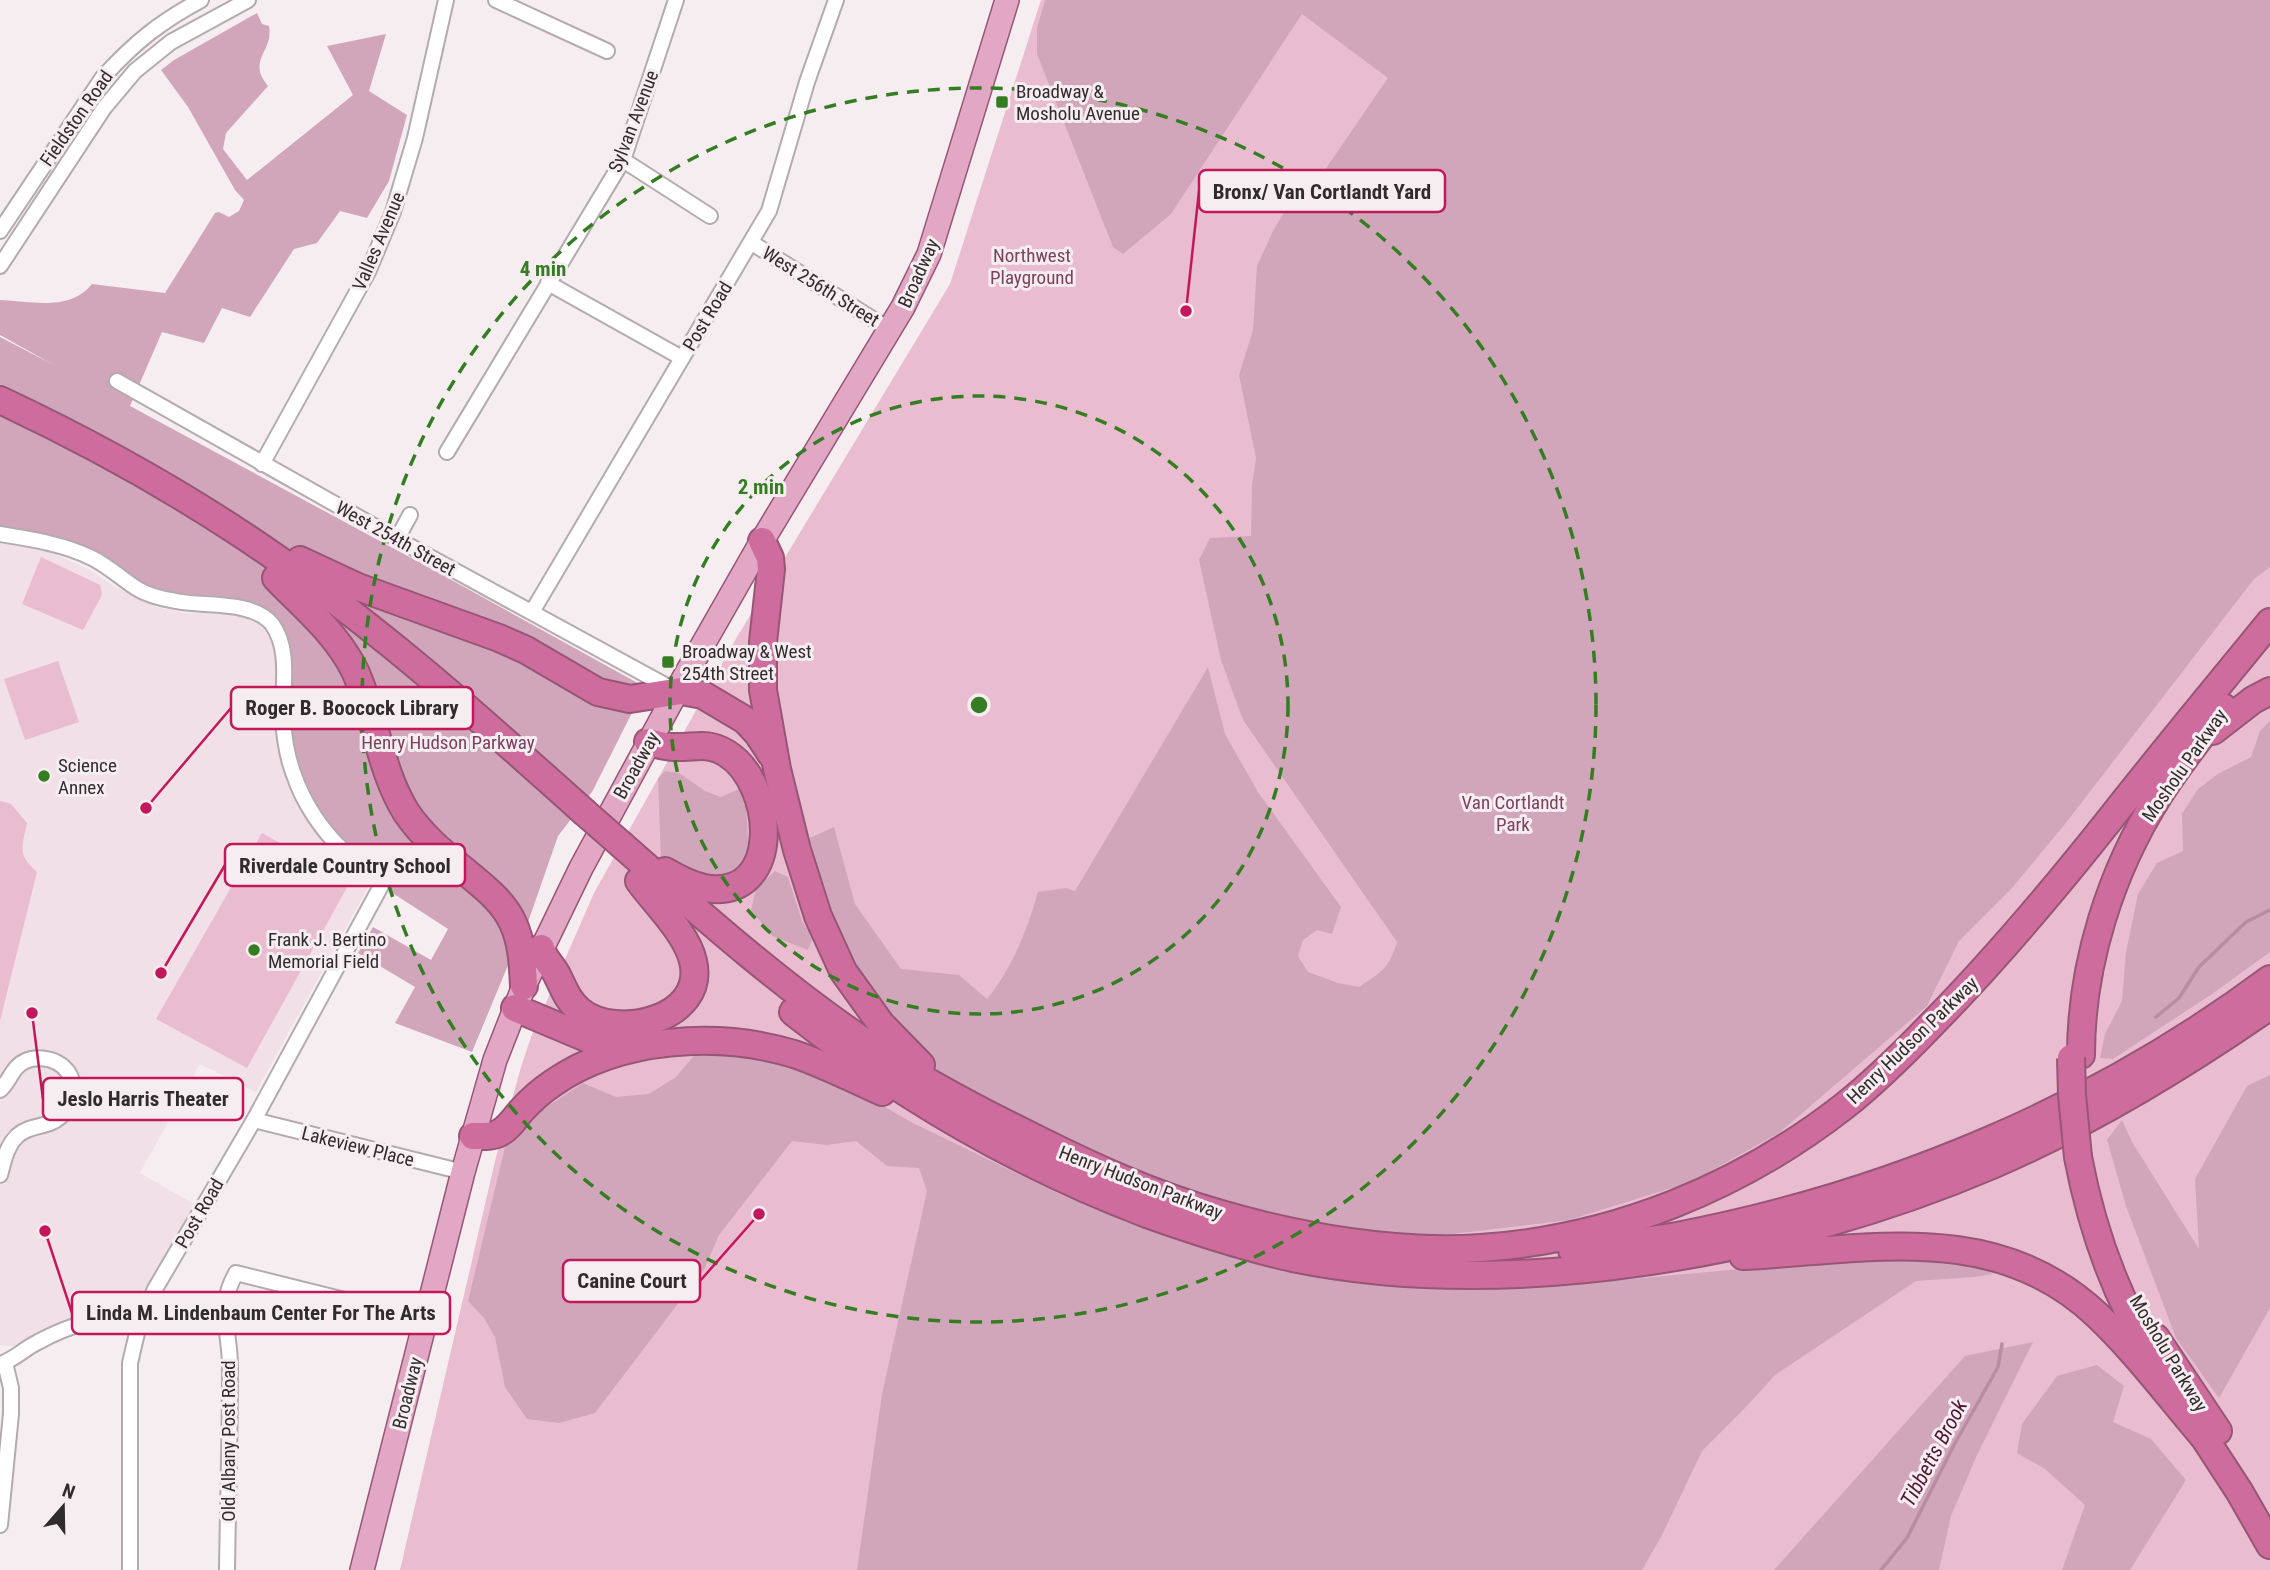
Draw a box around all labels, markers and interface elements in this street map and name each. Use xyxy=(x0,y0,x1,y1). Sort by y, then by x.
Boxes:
street label: Fieldston Road xyxy=(35,66,118,171)
street label: Sylvan Avenue xyxy=(603,67,663,175)
place label: Broadway & Mosholu Avenue xyxy=(1016,80,1140,125)
marker: Broadway & Mosholu Avenue xyxy=(994,94,1010,110)
callout: Bronx/ Van Cortlandt Yard xyxy=(1199,170,1445,212)
text: Bronx/ Van Cortlandt Yard xyxy=(1213,180,1431,204)
street label: Valles Avenue xyxy=(347,188,410,294)
street label: Broadway xyxy=(893,235,944,311)
street label: West 256th Street xyxy=(758,241,883,332)
park label: Northwest Playground xyxy=(990,244,1074,289)
text: 4 min xyxy=(520,257,566,281)
street label: Post Road xyxy=(678,277,737,355)
text: 2 min xyxy=(738,475,784,499)
street label: West 254th Street xyxy=(332,496,460,581)
place label: Broadway & West 254th Street xyxy=(682,640,812,685)
marker: Broadway & West 254th Street xyxy=(660,654,676,670)
callout: Roger B. Boocock Library xyxy=(231,687,473,729)
centre of rings xyxy=(967,693,991,717)
text: Roger B. Boocock Library xyxy=(245,696,459,720)
street label: Mosholu Parkway xyxy=(2137,704,2232,826)
street label: Broadway xyxy=(609,728,664,803)
park label: Henry Hudson Parkway xyxy=(361,731,535,754)
place label: Science Annex xyxy=(58,754,117,799)
marker: Science Annex xyxy=(36,768,52,784)
park label: Van Cortlandt Park xyxy=(1462,791,1564,836)
callout: Riverdale Country School xyxy=(225,844,465,886)
text: Riverdale Country School xyxy=(239,854,451,878)
place label: Frank J. Bertino Memorial Field xyxy=(268,928,386,973)
marker: Frank J. Bertino Memorial Field xyxy=(246,942,262,958)
street label: Henry Hudson Parkway xyxy=(1842,972,1983,1109)
callout: Jeslo Harris Theater xyxy=(43,1078,243,1120)
text: Jeslo Harris Theater xyxy=(57,1087,229,1111)
street label: Lakeview Place xyxy=(299,1121,417,1172)
street label: Henry Hudson Parkway xyxy=(1056,1141,1226,1224)
street label: Post Road xyxy=(170,1174,229,1252)
callout: Canine Court xyxy=(563,1260,700,1302)
text: Canine Court xyxy=(577,1269,687,1293)
street label: Mosholu Parkway xyxy=(2125,1291,2213,1416)
callout: Linda M. Lindenbaum Center For The Arts xyxy=(72,1292,450,1334)
text: Linda M. Lindenbaum Center For The Arts xyxy=(86,1301,436,1325)
street label: Broadway xyxy=(387,1355,428,1431)
street label: Old Albany Post Road xyxy=(217,1360,240,1522)
water label: Tibbetts Brook xyxy=(1896,1395,1973,1511)
north arrow xyxy=(28,1472,98,1542)
text: N xyxy=(59,1479,78,1504)

